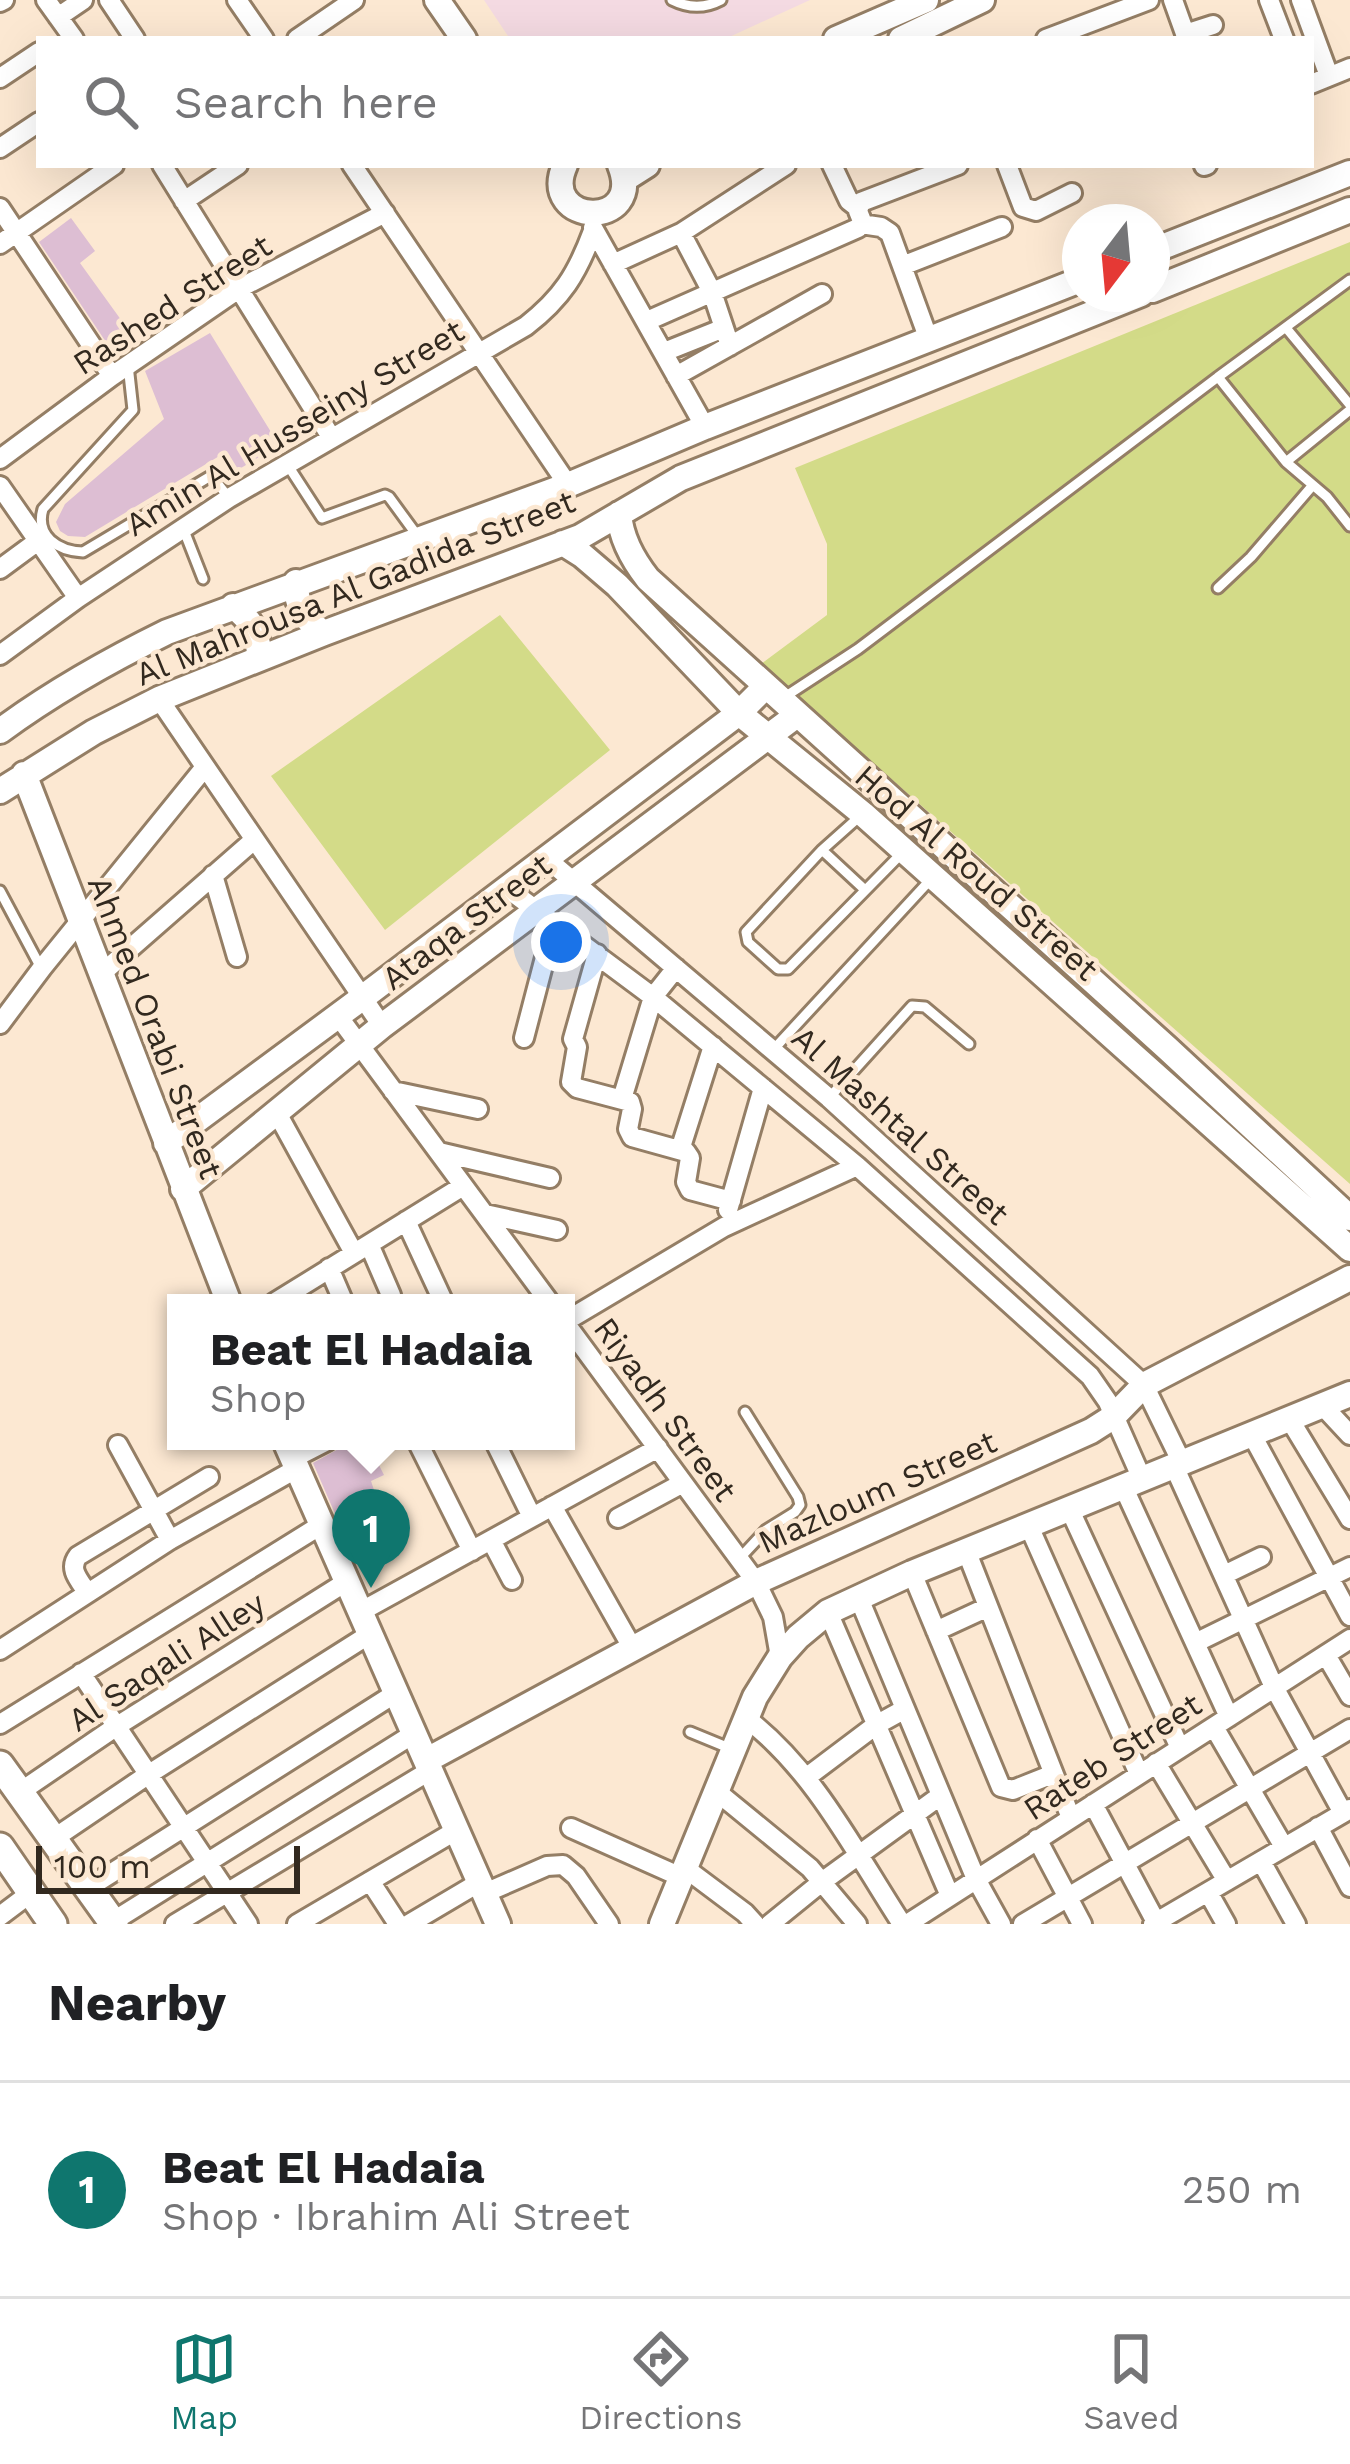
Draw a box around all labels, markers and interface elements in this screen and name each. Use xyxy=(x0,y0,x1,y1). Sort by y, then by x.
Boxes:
search box xyxy=(36,36,1314,168)
icon: search xyxy=(78,69,144,135)
text: Search here xyxy=(174,76,438,129)
north arrow xyxy=(1062,204,1170,312)
street label: Rashed Street xyxy=(66,226,279,383)
street label: Amin Al Husseiny Street xyxy=(118,311,471,544)
street label: Al Mahrousa Al Gadida Street xyxy=(130,481,581,694)
street label: Hod Al Roud Street xyxy=(847,756,1106,989)
street label: Ataqa Street xyxy=(374,845,559,998)
street label: Ahmed Orabi Street xyxy=(80,870,231,1184)
your location xyxy=(531,912,591,972)
street label: Al Mashtal Street xyxy=(784,1018,1017,1233)
popup xyxy=(167,1294,575,1450)
street label: Riyadh Street xyxy=(586,1310,745,1509)
text: Beat El Hadaia xyxy=(210,1323,532,1376)
text: Shop xyxy=(210,1376,307,1421)
street label: Mazloum Street xyxy=(752,1421,1002,1561)
pin: 1 xyxy=(332,1489,410,1588)
street label: Al Saqali Alley xyxy=(60,1583,272,1740)
street label: Rateb Street xyxy=(1016,1684,1209,1828)
scale bar xyxy=(36,1840,300,1893)
text: 100 m xyxy=(54,1847,151,1886)
text: Nearby xyxy=(48,1973,226,2032)
text: Beat El Hadaia xyxy=(162,2141,484,2194)
text: 1 xyxy=(79,2167,95,2212)
text: 250 m xyxy=(1182,2167,1302,2212)
text: Shop · Ibrahim Ali Street xyxy=(162,2194,630,2239)
tab: Map xyxy=(171,2326,238,2437)
tab: Directions xyxy=(579,2326,742,2437)
tab: Saved xyxy=(1084,2326,1179,2437)

